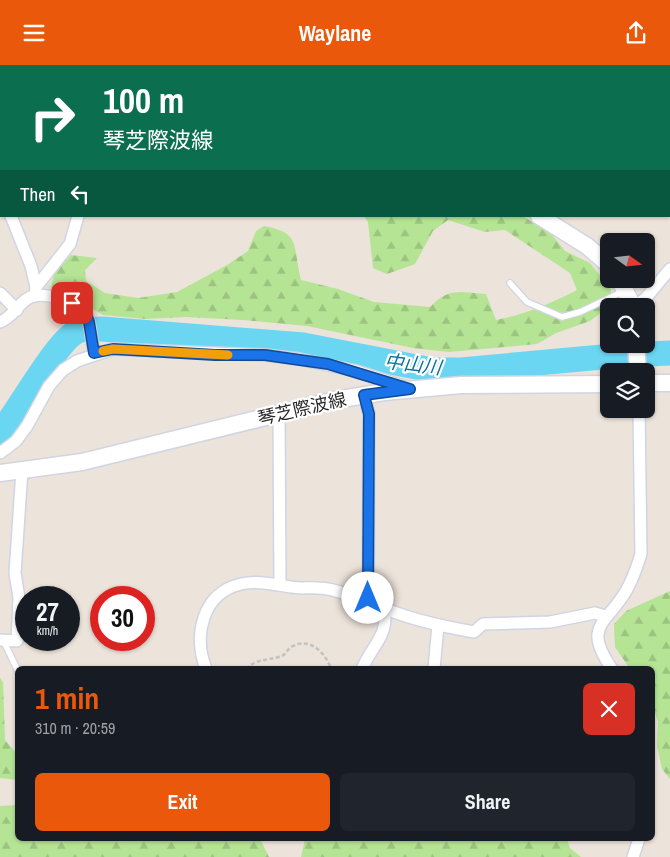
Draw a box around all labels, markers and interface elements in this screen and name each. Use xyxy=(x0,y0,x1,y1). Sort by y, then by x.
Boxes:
text: Waylane xyxy=(299,18,371,48)
icon: menu xyxy=(20,19,48,47)
icon: share xyxy=(622,19,650,47)
text: 100 m xyxy=(103,77,184,124)
icon: right xyxy=(20,85,85,150)
text: 琴芝際波線 xyxy=(103,125,213,155)
icon: left xyxy=(66,180,94,208)
text: Then xyxy=(20,181,56,207)
north arrow xyxy=(600,233,655,287)
map controls xyxy=(600,233,655,418)
pin xyxy=(51,282,93,324)
icon: arrive xyxy=(58,289,86,317)
button: search xyxy=(600,298,655,353)
water label: 中山川 xyxy=(383,348,445,381)
button: layers xyxy=(600,363,655,418)
street label: 琴芝際波線 xyxy=(255,386,349,431)
position arrow xyxy=(341,571,393,623)
speed limit sign: 30 xyxy=(90,586,155,651)
text: 27 xyxy=(36,595,59,629)
text: km/h xyxy=(37,623,58,639)
text: 1 min xyxy=(35,678,99,718)
button: close xyxy=(583,683,635,735)
text: 310 m · 20:59 xyxy=(35,717,115,739)
button: Exit xyxy=(35,773,330,831)
button: Share xyxy=(340,773,635,831)

